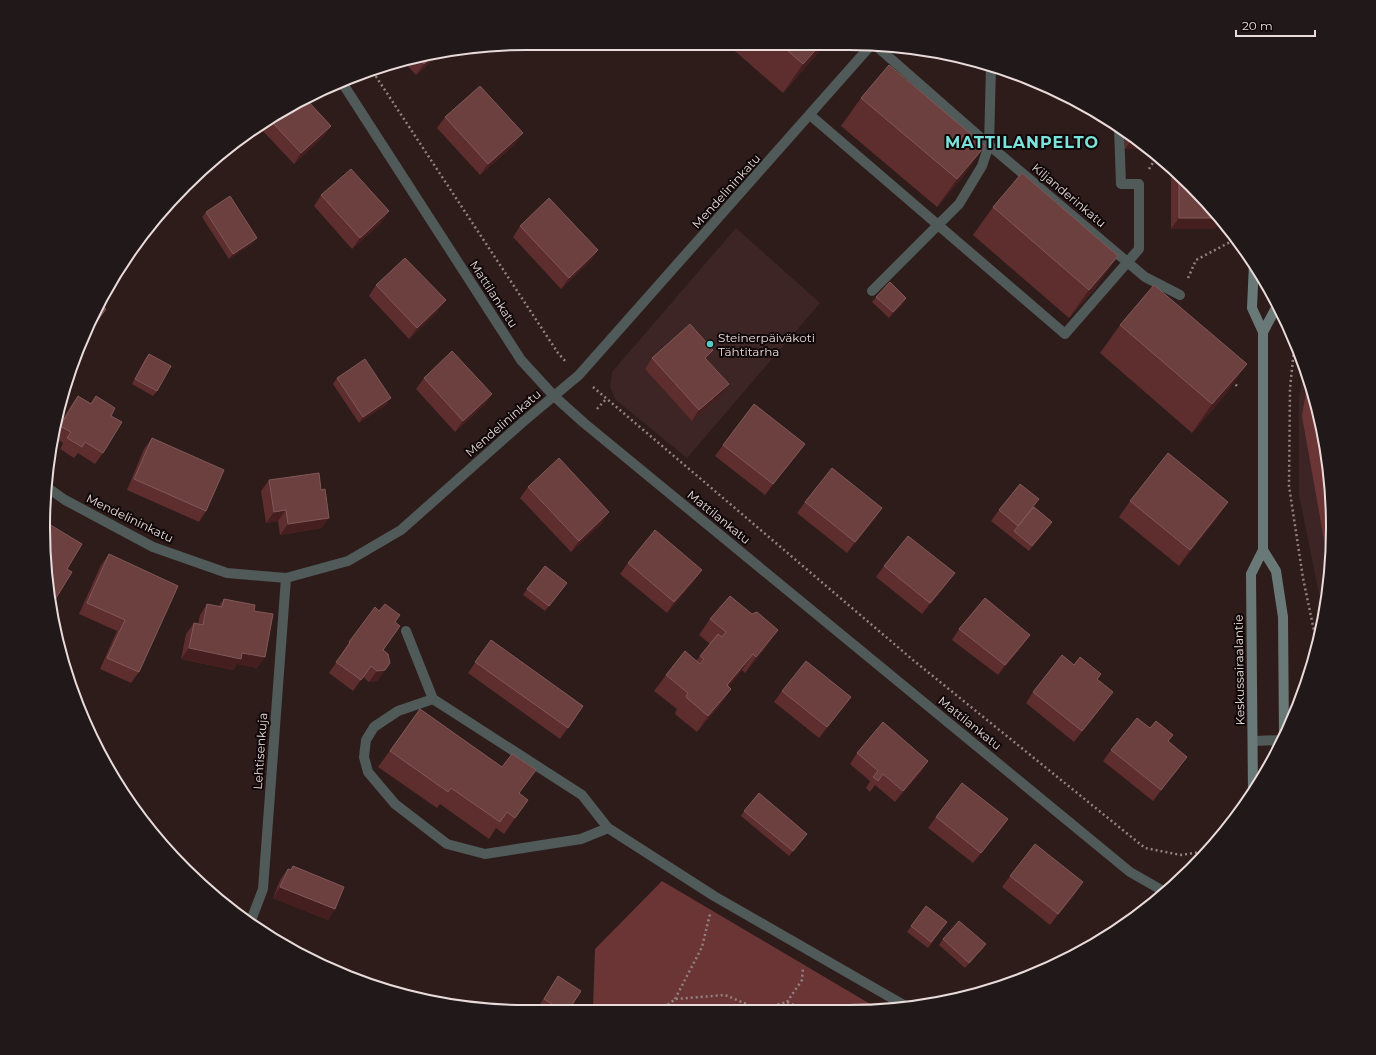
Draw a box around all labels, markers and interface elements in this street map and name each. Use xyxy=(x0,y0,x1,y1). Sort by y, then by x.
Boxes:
scale bar xyxy=(1236,12,1315,38)
text: 20 m xyxy=(1242,18,1273,33)
district label: MATTILANPELTO xyxy=(945,133,1099,152)
street label: Mendelininkatu xyxy=(689,151,763,231)
street label: Kiljanderinkatu xyxy=(1029,160,1109,230)
street label: Mattilankatu xyxy=(467,258,521,330)
place label: Steinerpäiväkoti Tähtitarha xyxy=(718,330,815,359)
marker: Steinerpäiväkoti Tähtitarha xyxy=(705,339,715,349)
street label: Mendelininkatu xyxy=(462,386,544,460)
street label: Mattilankatu xyxy=(684,487,754,547)
street label: Mendelininkatu xyxy=(84,490,176,546)
street label: Keskussairaalantie xyxy=(1231,615,1247,725)
street label: Mattilankatu xyxy=(935,693,1005,753)
street label: Lehtisenkuja xyxy=(250,712,270,790)

